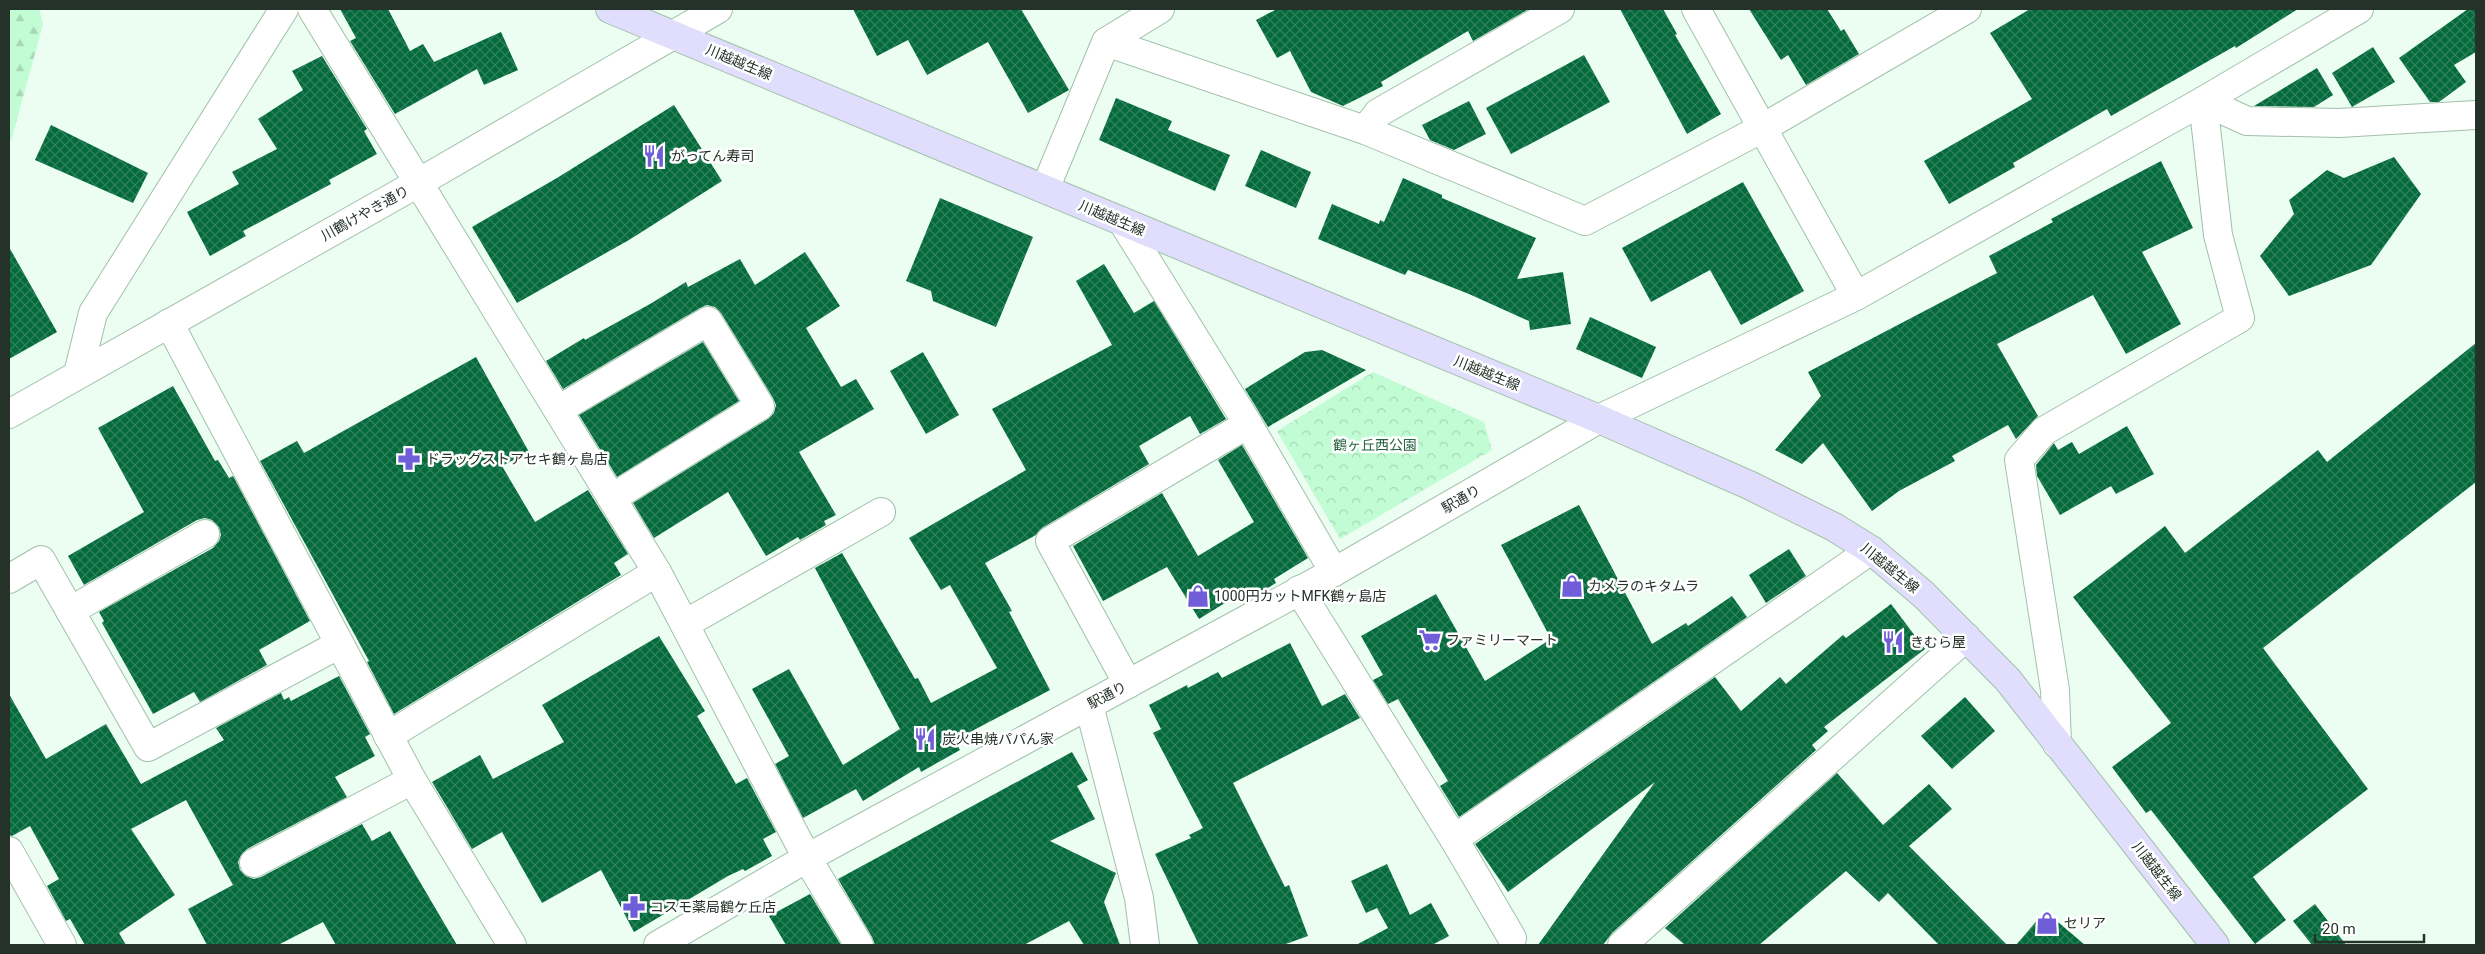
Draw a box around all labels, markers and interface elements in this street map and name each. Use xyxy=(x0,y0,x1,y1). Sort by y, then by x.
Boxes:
street label: 川越越生線 xyxy=(704,41,774,83)
restaurant icon: がってん寿司 xyxy=(641,143,667,169)
place label: がってん寿司 xyxy=(671,148,754,164)
street label: 川鶴けやき通り xyxy=(318,182,412,244)
street label: 川越越生線 xyxy=(1077,197,1147,239)
street label: 川越越生線 xyxy=(1452,352,1522,394)
park label: 鶴ヶ丘西公園 xyxy=(1333,437,1417,453)
pharmacy icon: ドラッグストアセキ鶴ヶ島店 xyxy=(396,446,422,472)
place label: ドラッグストアセキ鶴ヶ島店 xyxy=(426,451,608,467)
street label: 駅通り xyxy=(1439,482,1483,516)
street label: 川越越生線 xyxy=(1858,540,1922,596)
shop icon: カメラのキタムラ xyxy=(1559,573,1585,599)
place label: カメラのキタムラ xyxy=(1588,578,1699,594)
shop icon: 1000円カットMFK鶴ヶ島店 xyxy=(1185,583,1211,609)
place label: 1000円カットMFK鶴ヶ島店 xyxy=(1214,588,1386,604)
supermarket icon: ファミリーマート xyxy=(1417,627,1443,653)
restaurant icon: きむら屋 xyxy=(1880,629,1906,655)
place label: ファミリーマート xyxy=(1446,632,1558,648)
place label: きむら屋 xyxy=(1910,634,1966,650)
street label: 駅通り xyxy=(1085,678,1129,712)
restaurant icon: 炭火串焼パパん家 xyxy=(912,726,938,752)
place label: 炭火串焼パパん家 xyxy=(942,731,1054,747)
street label: 川越越生線 xyxy=(2129,838,2185,904)
pharmacy icon: コスモ薬局鶴ケ丘店 xyxy=(621,894,647,920)
place label: コスモ薬局鶴ケ丘店 xyxy=(650,899,776,915)
shop icon: セリア xyxy=(2034,910,2060,936)
scale bar xyxy=(2315,912,2424,944)
place label: セリア xyxy=(2064,915,2106,931)
text: 20 m xyxy=(2322,920,2356,938)

